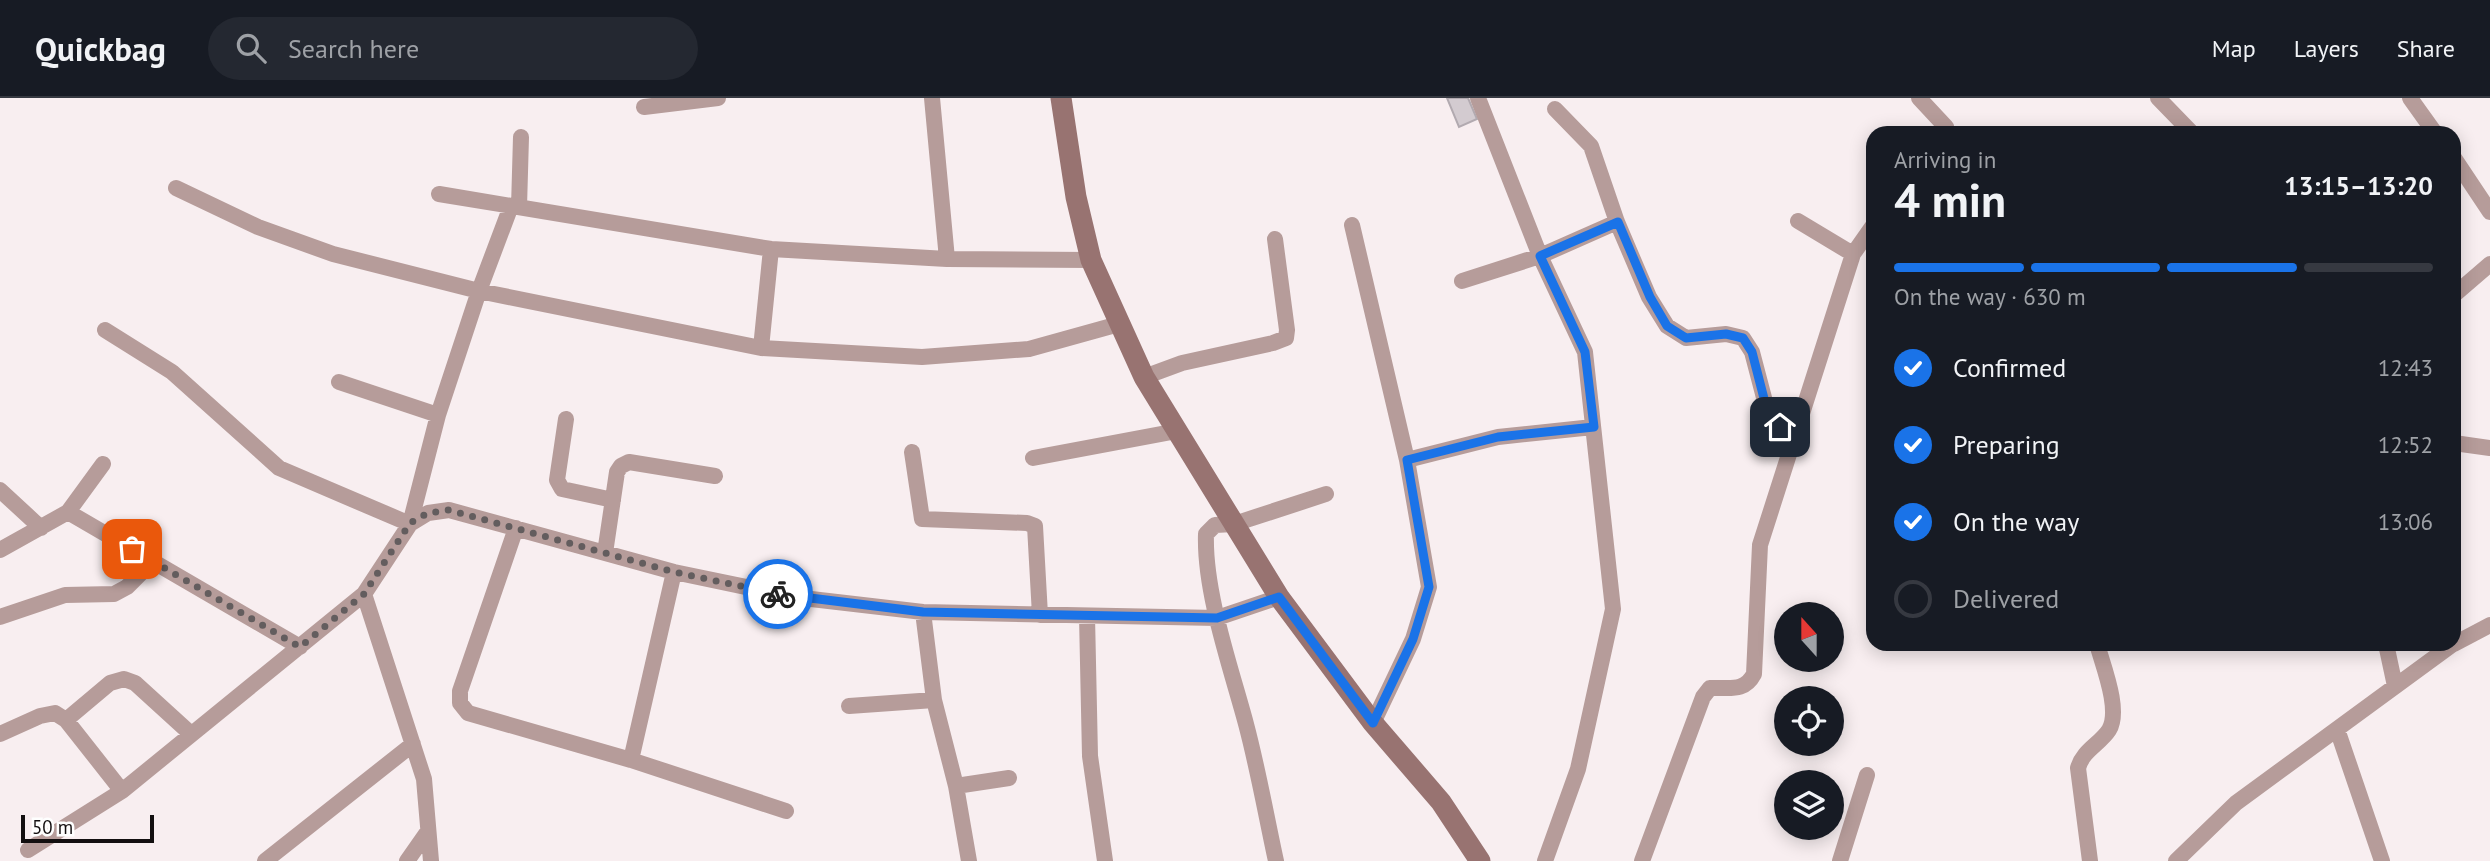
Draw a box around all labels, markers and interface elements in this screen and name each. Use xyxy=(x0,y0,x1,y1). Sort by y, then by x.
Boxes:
search box xyxy=(208,17,698,80)
text: Quickbag xyxy=(35,27,166,70)
icon: search xyxy=(232,29,270,67)
text: Search here xyxy=(288,32,419,65)
text: Map xyxy=(2212,33,2256,64)
text: Layers xyxy=(2294,33,2359,64)
text: Share xyxy=(2397,33,2455,64)
text: Arriving in xyxy=(1894,145,1996,174)
text: 13:15–13:20 xyxy=(2284,169,2433,202)
text: 4 min xyxy=(1894,170,2006,230)
text: On the way · 630 m xyxy=(1894,282,2086,311)
icon: check xyxy=(1894,349,1932,387)
text: Confirmed xyxy=(1953,351,2066,384)
text: 12:43 xyxy=(2378,353,2433,382)
pin xyxy=(1750,397,1810,457)
icon: home xyxy=(1761,408,1799,446)
icon: check xyxy=(1894,426,1932,464)
text: Preparing xyxy=(1953,428,2060,461)
text: 12:52 xyxy=(2378,430,2433,459)
icon: check xyxy=(1894,503,1932,541)
text: On the way xyxy=(1953,505,2079,538)
text: 13:06 xyxy=(2378,507,2433,536)
pin xyxy=(102,519,162,579)
icon: bag xyxy=(113,530,151,568)
courier xyxy=(743,559,813,629)
icon: bike xyxy=(759,575,797,613)
text: Delivered xyxy=(1953,582,2059,615)
north arrow xyxy=(1774,602,1844,672)
map controls xyxy=(1774,602,1844,840)
button: locate xyxy=(1774,686,1844,756)
button: layers xyxy=(1774,770,1844,840)
scale bar xyxy=(21,812,154,844)
text: 50 m xyxy=(32,815,73,839)

